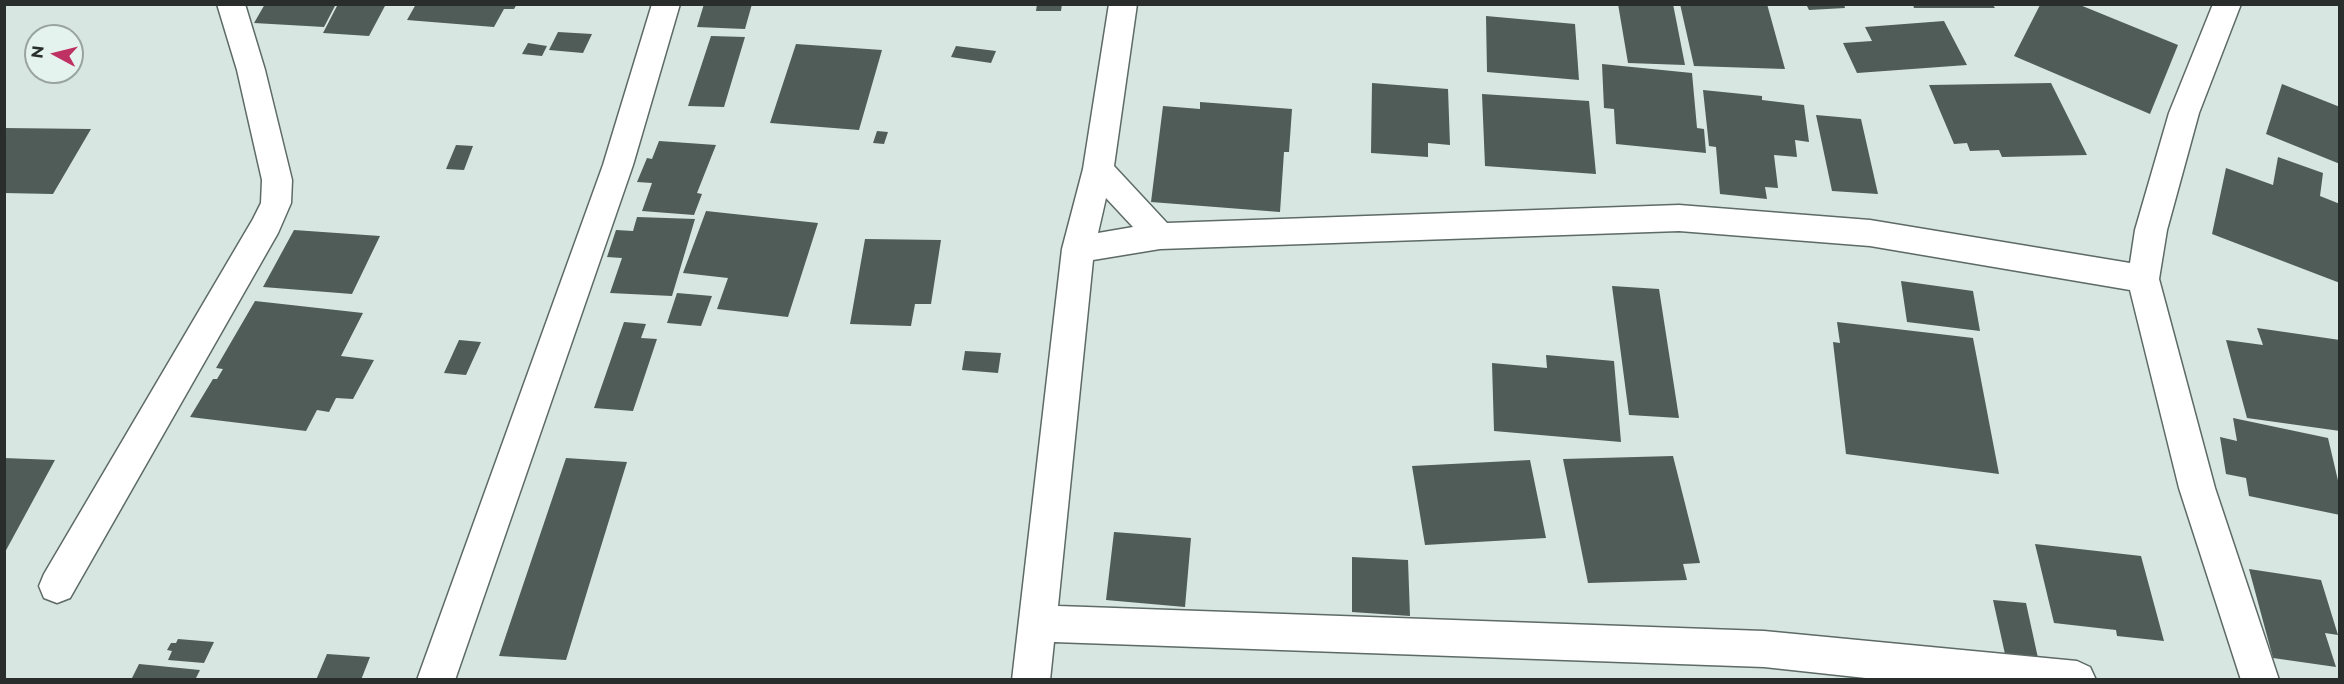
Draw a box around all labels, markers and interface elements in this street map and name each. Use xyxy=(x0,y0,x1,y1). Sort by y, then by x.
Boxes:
north arrow xyxy=(24,24,84,84)
text: N xyxy=(27,44,48,60)

